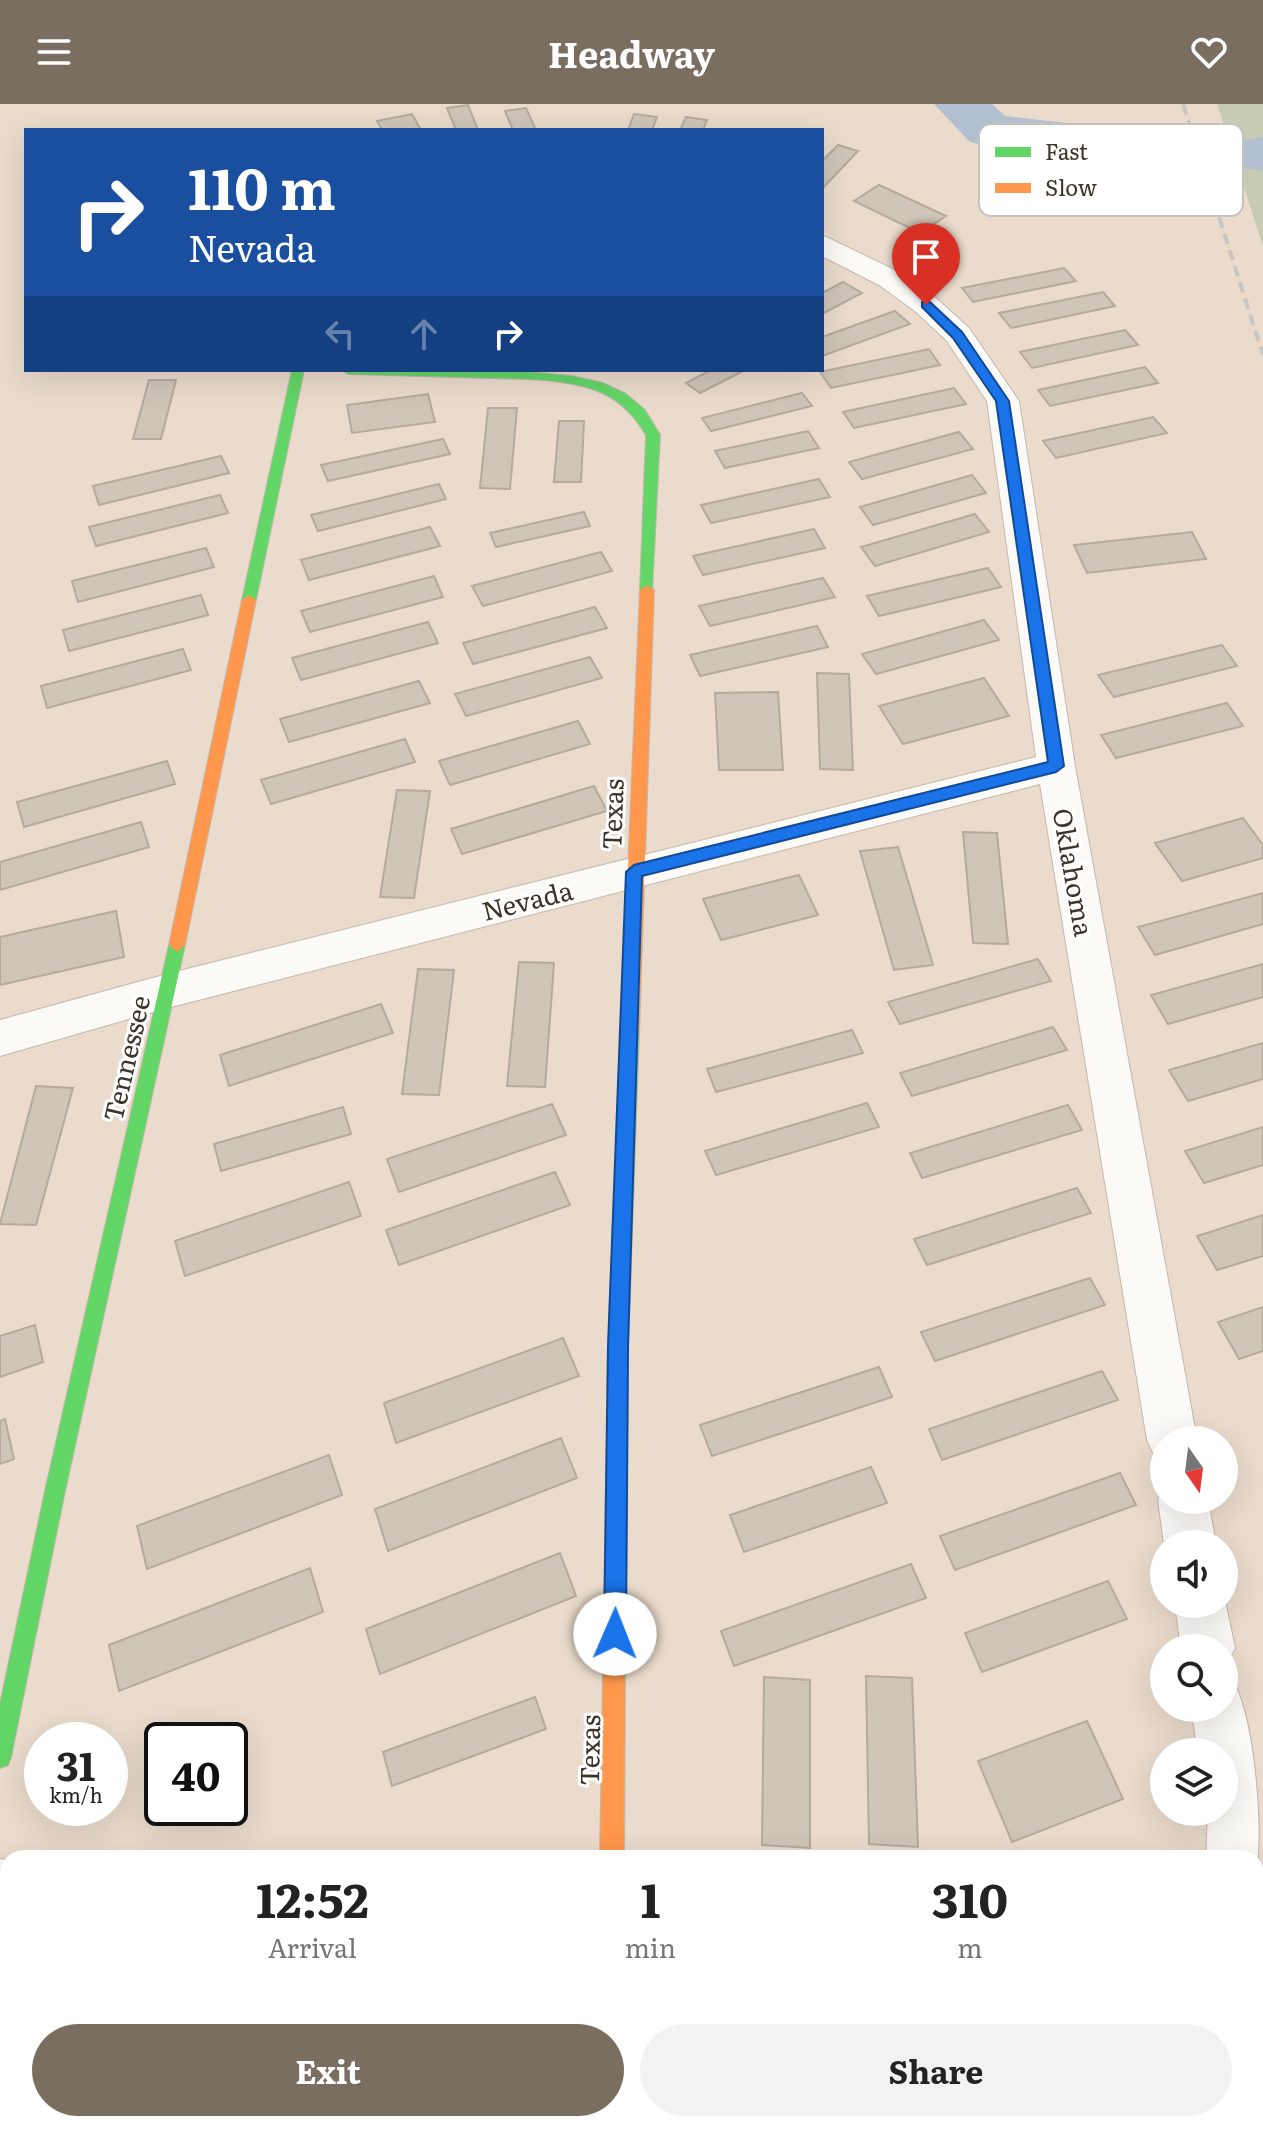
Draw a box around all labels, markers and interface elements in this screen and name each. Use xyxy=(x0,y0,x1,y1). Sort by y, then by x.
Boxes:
text: Headway xyxy=(548,26,715,79)
icon: menu xyxy=(32,30,76,74)
icon: heart xyxy=(1187,30,1231,74)
legend xyxy=(979,124,1243,216)
text: Fast xyxy=(1045,134,1088,167)
text: 110 m xyxy=(188,144,336,227)
icon: right xyxy=(56,160,160,264)
text: Slow xyxy=(1045,170,1097,203)
text: Nevada xyxy=(188,220,316,273)
pin xyxy=(892,223,960,305)
icon: arrive xyxy=(904,235,948,279)
icon: left xyxy=(318,312,362,356)
icon: ahead xyxy=(402,312,446,356)
icon: right xyxy=(486,312,530,356)
street label: Texas xyxy=(590,778,632,850)
street label: Oklahoma xyxy=(1045,805,1105,939)
street label: Nevada xyxy=(477,869,577,929)
street label: Tennessee xyxy=(92,991,158,1125)
north arrow xyxy=(1150,1426,1238,1514)
map controls xyxy=(1150,1426,1238,1826)
button: sound xyxy=(1150,1530,1238,1618)
position arrow xyxy=(573,1592,657,1676)
button: search xyxy=(1150,1634,1238,1722)
street label: Texas xyxy=(568,1714,608,1786)
speed limit sign: 40 xyxy=(144,1722,248,1826)
text: 31 xyxy=(57,1734,95,1793)
button: layers xyxy=(1150,1738,1238,1826)
text: km/h xyxy=(49,1779,103,1809)
text: 12:52 xyxy=(256,1862,369,1933)
text: 1 xyxy=(640,1862,660,1933)
text: 310 xyxy=(932,1862,1008,1933)
text: Arrival xyxy=(268,1927,357,1966)
text: min xyxy=(625,1927,676,1966)
text: m xyxy=(957,1927,983,1966)
button: Exit xyxy=(32,2024,624,2116)
button: Share xyxy=(640,2024,1232,2116)

